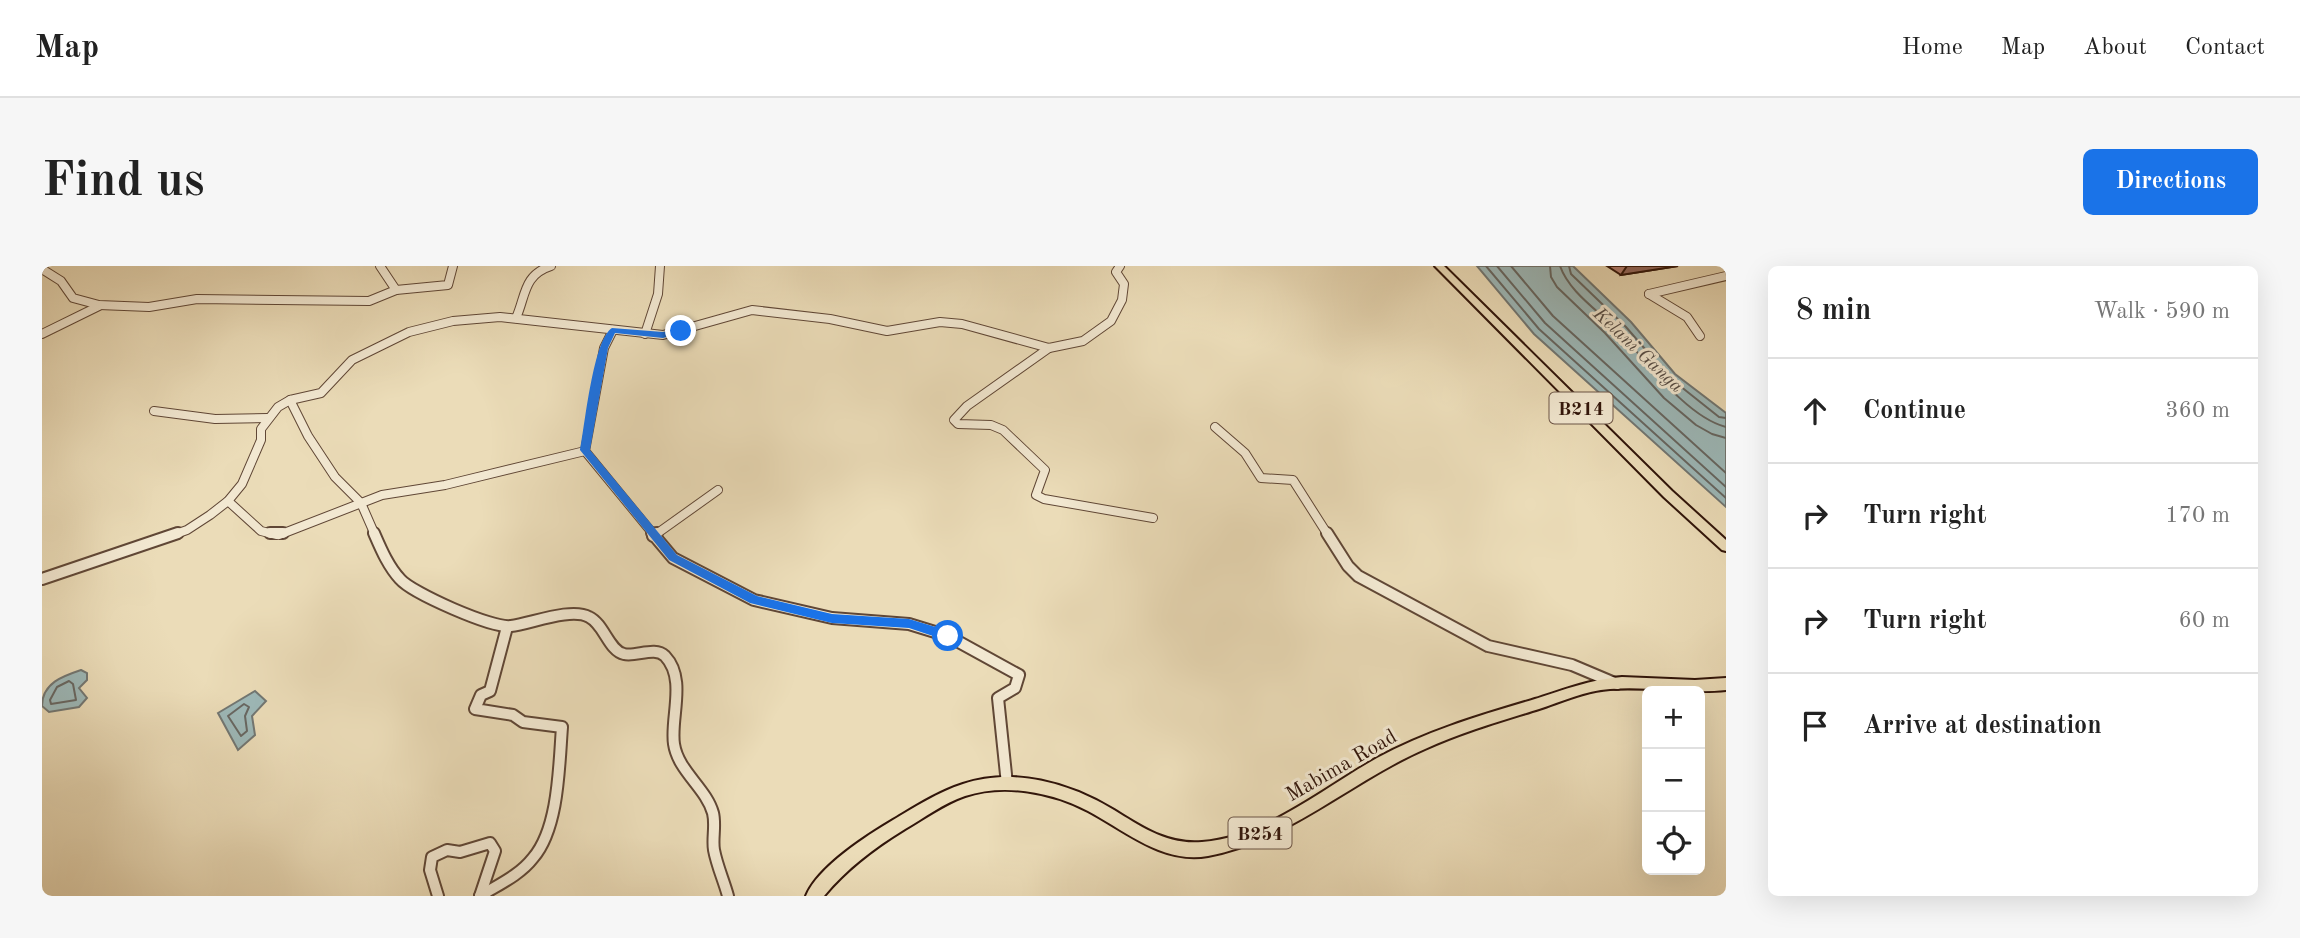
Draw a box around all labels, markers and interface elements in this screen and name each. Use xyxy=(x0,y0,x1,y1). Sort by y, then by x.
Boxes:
text: Map xyxy=(35,32,99,65)
text: Home xyxy=(1902,36,1963,60)
text: Map xyxy=(2001,36,2045,60)
text: About xyxy=(2083,36,2147,60)
text: Contact xyxy=(2185,36,2265,60)
button: Directions xyxy=(2083,149,2258,215)
text: Find us xyxy=(42,158,205,207)
text: 8 min xyxy=(1796,296,1871,326)
text: Walk · 590 m xyxy=(2094,300,2230,323)
water label: Kelani Ganga xyxy=(1588,304,1686,397)
route end xyxy=(665,315,696,346)
road number: B214 xyxy=(1550,392,1612,424)
icon: ahead xyxy=(1796,392,1834,430)
text: Continue xyxy=(1863,398,1966,424)
text: 360 m xyxy=(2165,399,2230,422)
icon: right xyxy=(1796,497,1834,535)
text: Turn right xyxy=(1863,503,1986,529)
text: 170 m xyxy=(2165,504,2230,527)
icon: right xyxy=(1796,602,1834,640)
text: Turn right xyxy=(1863,608,1986,634)
text: 60 m xyxy=(2179,609,2230,632)
route start xyxy=(932,620,963,651)
map controls xyxy=(1642,686,1705,875)
button: + xyxy=(1642,686,1705,749)
icon: arrive xyxy=(1796,707,1834,745)
text: Arrive at destination xyxy=(1863,713,2102,739)
street label: Mabima Road xyxy=(1283,726,1401,806)
button: − xyxy=(1642,749,1705,812)
button: locate xyxy=(1642,812,1705,875)
road number: B254 xyxy=(1228,818,1292,848)

